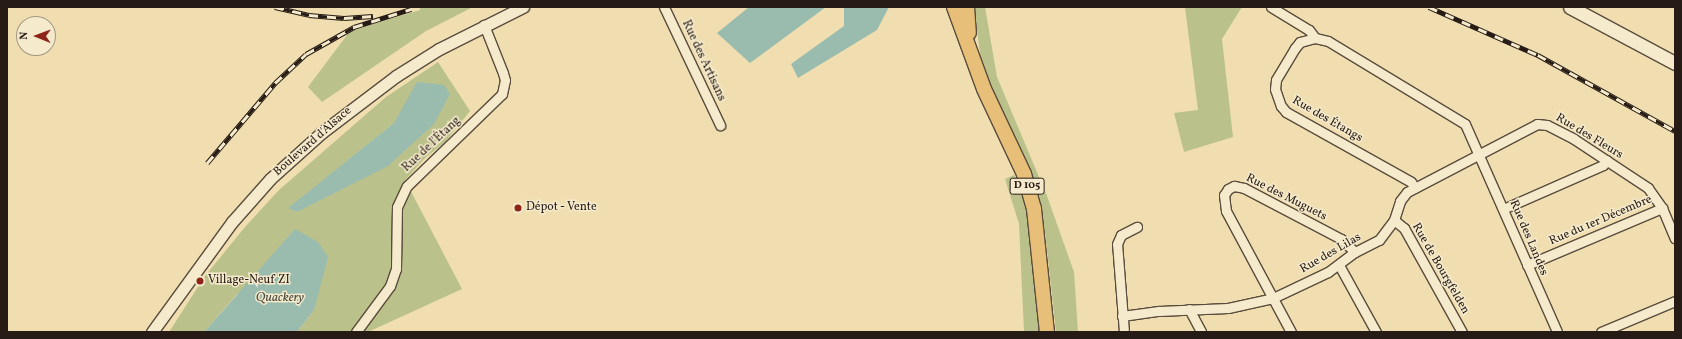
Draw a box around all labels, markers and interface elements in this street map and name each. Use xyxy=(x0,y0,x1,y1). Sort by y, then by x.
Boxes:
north arrow xyxy=(16,16,56,56)
street label: Rue des Artisans xyxy=(678,18,728,104)
text: N xyxy=(17,32,32,40)
street label: Rue des Étangs xyxy=(1289,94,1365,146)
street label: Boulevard d'Alsace xyxy=(271,104,355,180)
street label: Rue des Fleurs xyxy=(1553,111,1625,163)
street label: Rue de l'Étang xyxy=(400,114,464,176)
street label: Rue des Muguets xyxy=(1243,171,1329,225)
road number: D 105 xyxy=(1009,177,1045,195)
street label: Rue du 1er Décembre xyxy=(1547,193,1655,249)
street label: Rue des Landes xyxy=(1506,198,1550,278)
place label: Dépot - Vente xyxy=(526,201,597,215)
marker: Dépot - Vente xyxy=(513,203,523,213)
street label: Rue de Bourgfelden xyxy=(1408,221,1472,317)
street label: Rue des Lilas xyxy=(1298,231,1364,277)
place label: Village-Neuf ZI xyxy=(208,274,289,288)
marker: Village-Neuf ZI xyxy=(195,276,205,286)
water label: Quackery xyxy=(256,290,304,306)

